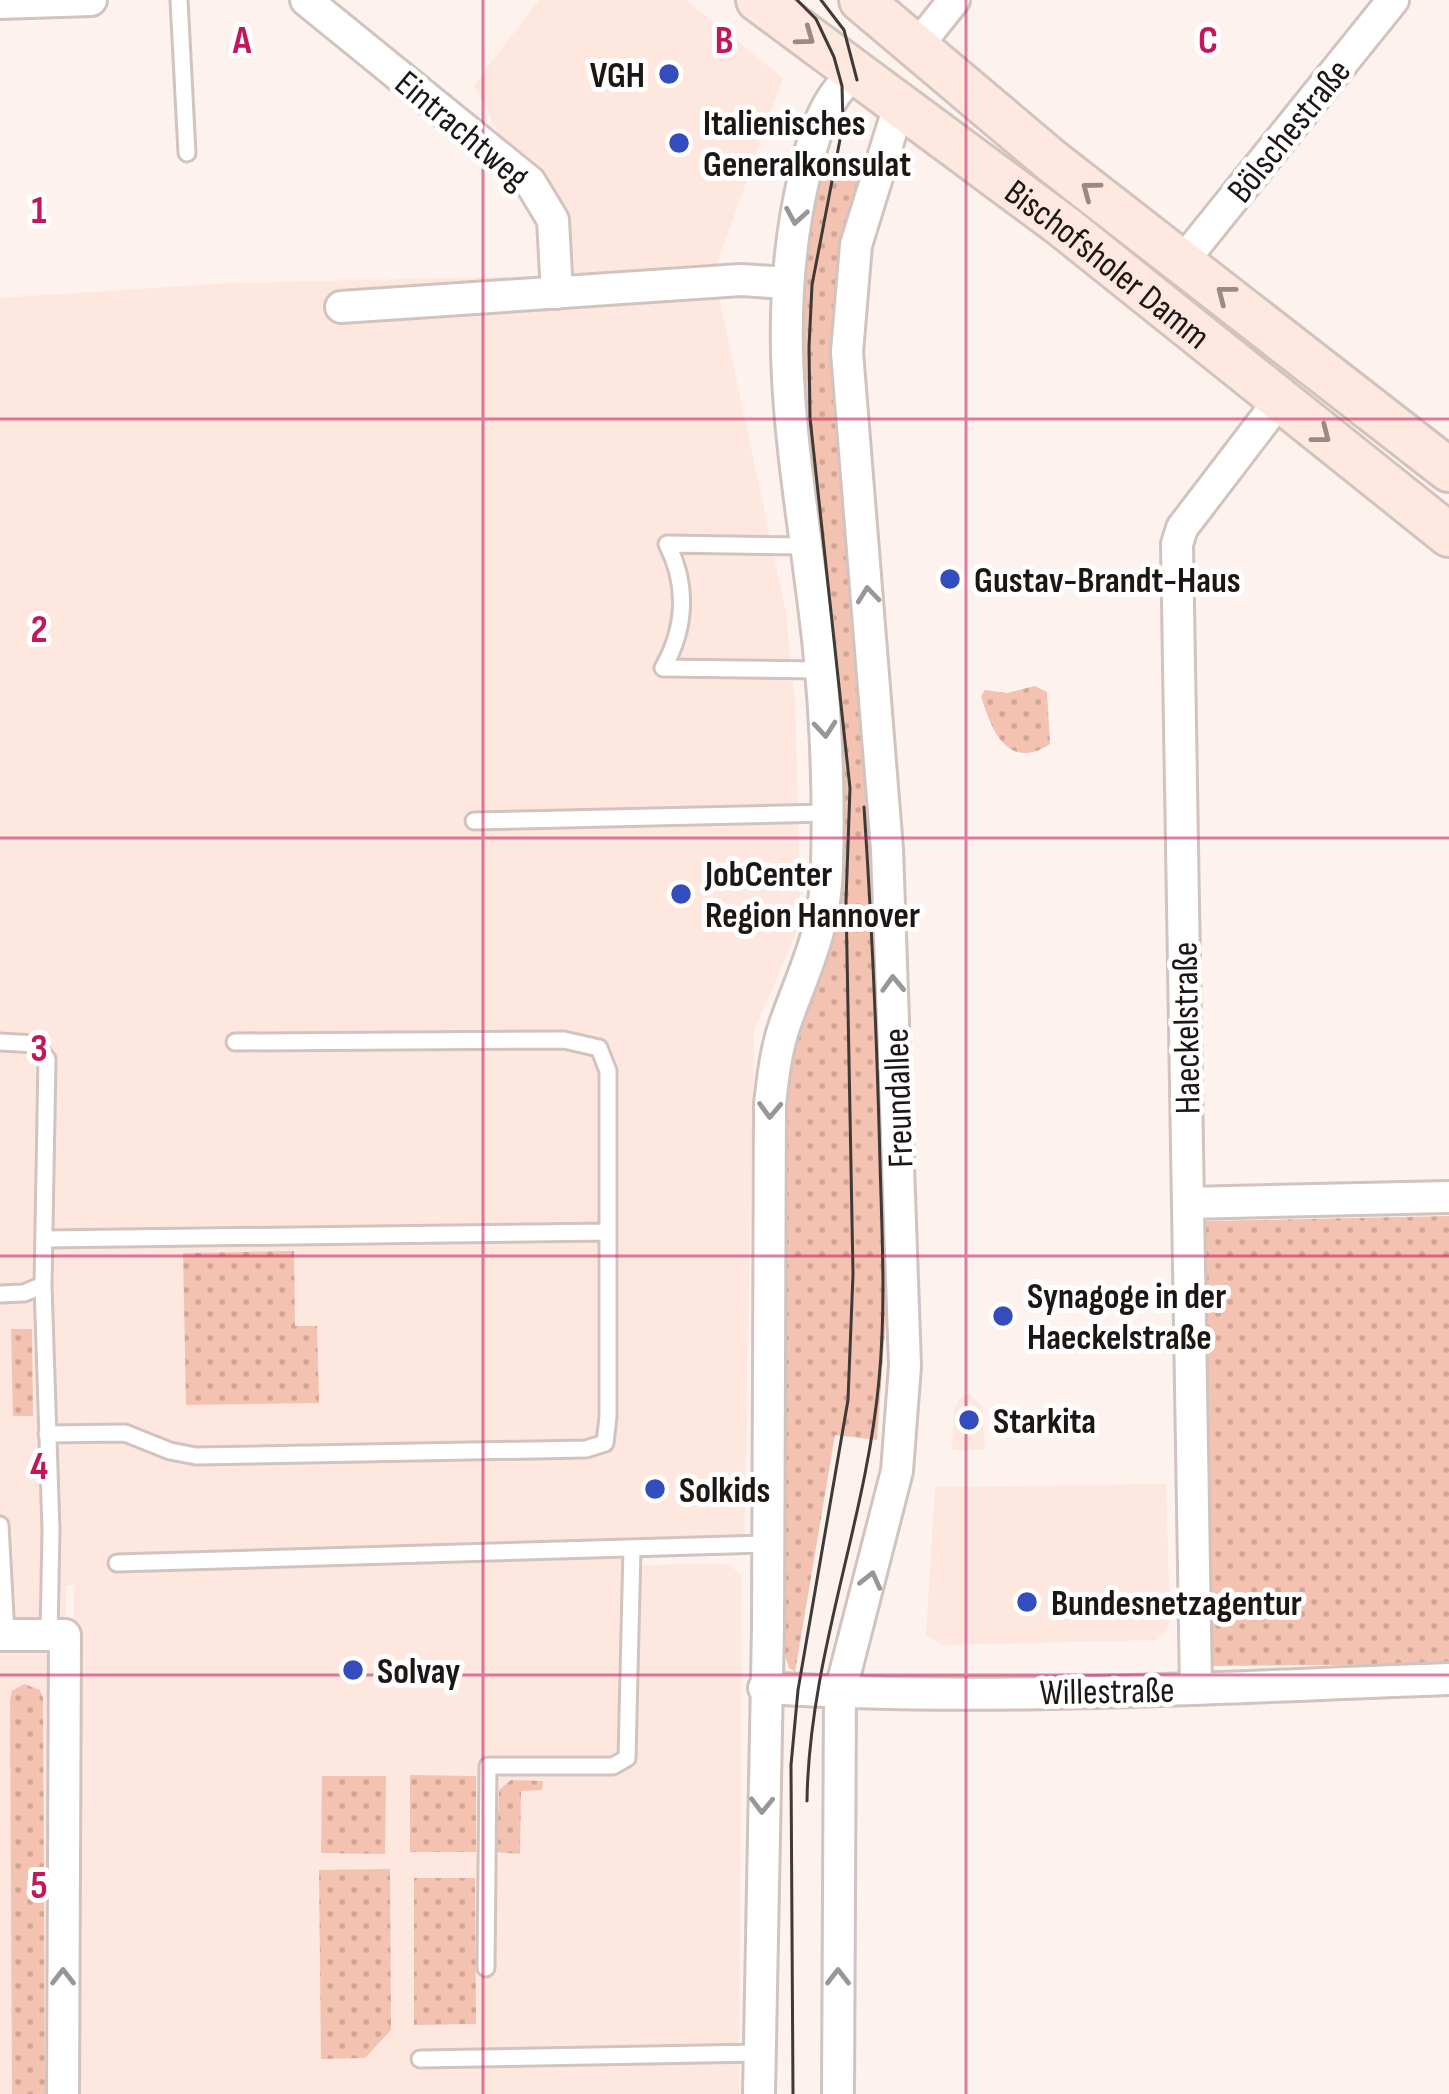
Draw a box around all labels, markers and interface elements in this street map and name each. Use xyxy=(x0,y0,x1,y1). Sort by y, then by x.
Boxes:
text: A xyxy=(232,18,252,65)
text: B xyxy=(715,18,733,65)
text: C xyxy=(1198,18,1218,65)
one-way arrow xyxy=(793,23,814,45)
street label: Bölschestraße xyxy=(1219,51,1361,212)
place label: VGH xyxy=(590,55,645,98)
marker: VGH xyxy=(656,61,682,87)
street label: Eintrachtweg xyxy=(386,62,537,199)
place label: Italienisches Generalkonsulat xyxy=(703,103,911,187)
marker: Italienisches Generalkonsulat xyxy=(666,130,692,156)
street label: Bischofsholer Damm xyxy=(996,171,1218,359)
one-way arrow xyxy=(1081,183,1103,204)
text: 1 xyxy=(31,188,47,235)
one-way arrow xyxy=(784,206,809,226)
one-way arrow xyxy=(1217,287,1239,308)
one-way arrow xyxy=(1308,421,1330,442)
place label: Gustav-Brandt-Haus xyxy=(974,560,1241,603)
marker: Gustav-Brandt-Haus xyxy=(937,566,963,592)
one-way arrow xyxy=(856,585,881,604)
text: 2 xyxy=(30,607,48,654)
one-way arrow xyxy=(812,720,837,739)
place label: JobCenter Region Hannover xyxy=(704,854,920,938)
marker: JobCenter Region Hannover xyxy=(668,881,694,907)
street label: Haeckelstraße xyxy=(1164,941,1211,1115)
one-way arrow xyxy=(880,974,906,993)
text: 3 xyxy=(30,1026,48,1073)
street label: Freundallee xyxy=(876,1027,923,1168)
one-way arrow xyxy=(757,1102,783,1120)
place label: Synagoge in der Haeckelstraße xyxy=(1027,1276,1226,1360)
marker: Synagoge in der Haeckelstraße xyxy=(990,1303,1016,1329)
place label: Starkita xyxy=(993,1401,1096,1444)
marker: Starkita xyxy=(956,1407,982,1433)
text: 4 xyxy=(30,1444,48,1491)
place label: Solkids xyxy=(679,1470,770,1513)
marker: Solkids xyxy=(642,1476,668,1502)
one-way arrow xyxy=(857,1570,882,1591)
place label: Bundesnetzagentur xyxy=(1051,1583,1302,1626)
marker: Bundesnetzagentur xyxy=(1014,1589,1040,1615)
place label: Solvay xyxy=(377,1651,460,1694)
marker: Solvay xyxy=(340,1657,366,1683)
street label: Willestraße xyxy=(1039,1670,1175,1715)
one-way arrow xyxy=(749,1797,775,1815)
text: 5 xyxy=(30,1863,48,1910)
one-way arrow xyxy=(50,1967,76,1986)
one-way arrow xyxy=(825,1967,851,1985)

